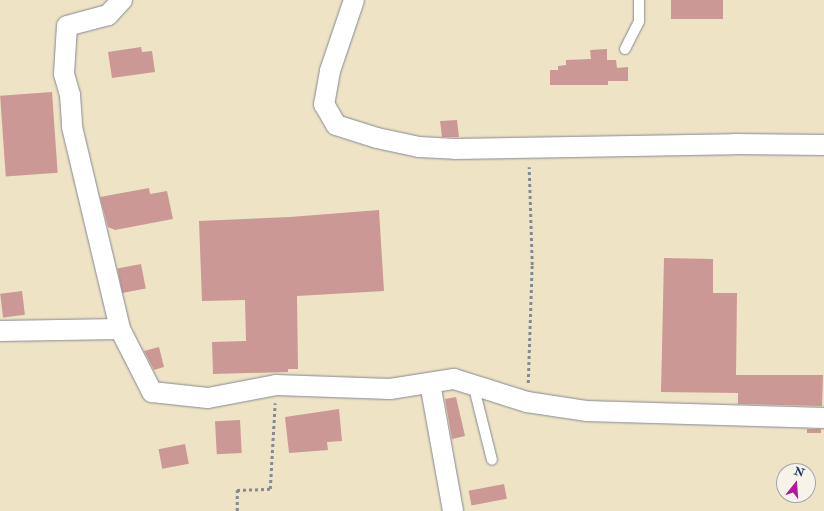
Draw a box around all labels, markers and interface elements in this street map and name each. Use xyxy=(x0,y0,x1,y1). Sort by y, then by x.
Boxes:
north arrow xyxy=(776,463,816,503)
text: N xyxy=(793,464,806,480)

